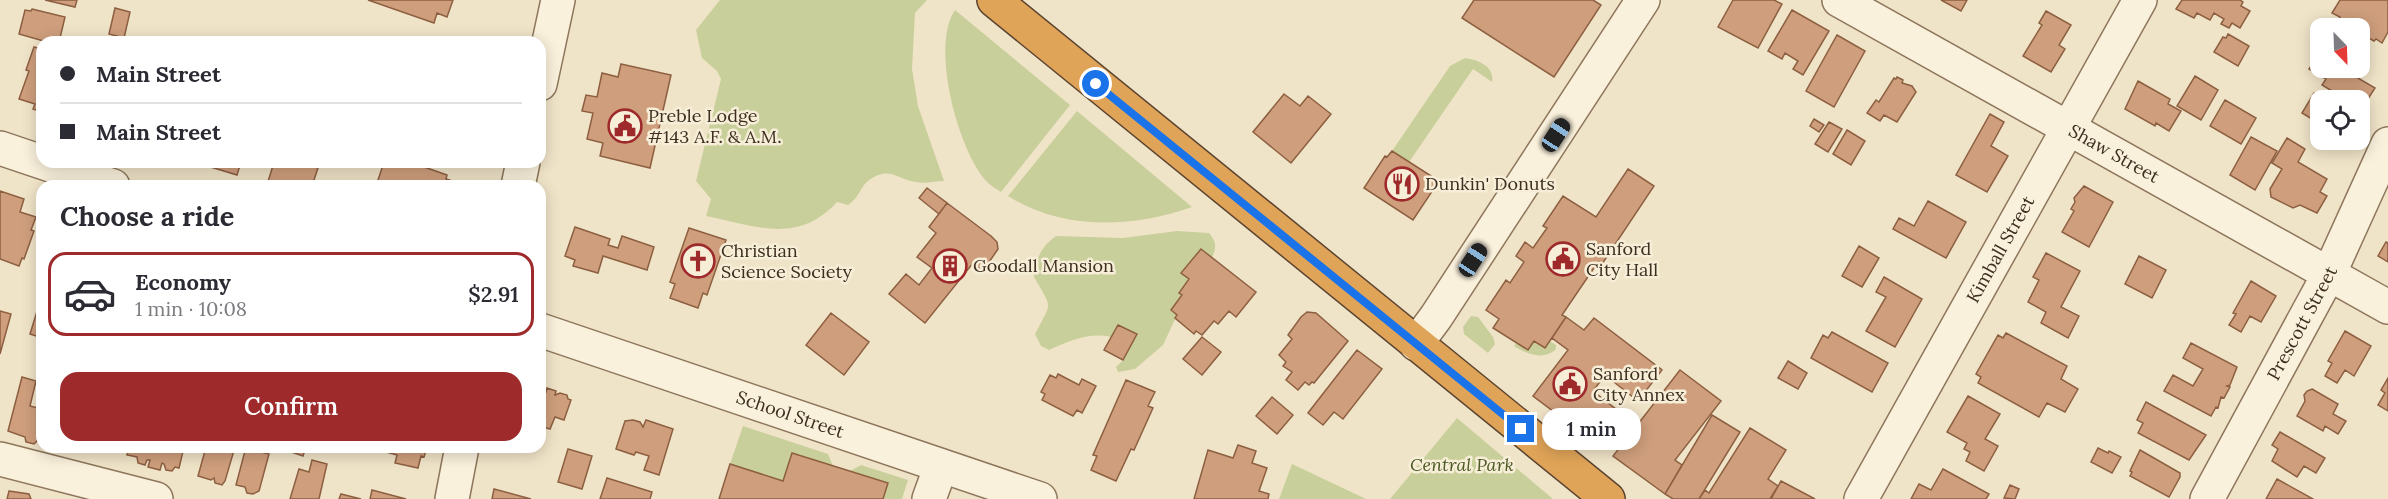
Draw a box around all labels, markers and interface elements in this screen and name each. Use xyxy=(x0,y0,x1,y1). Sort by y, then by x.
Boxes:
north arrow xyxy=(2310,18,2370,78)
map controls xyxy=(2310,18,2370,150)
text: Main Street xyxy=(96,60,221,88)
route start xyxy=(1082,70,1109,97)
button: locate xyxy=(2310,90,2370,150)
place label: Preble Lodge #143 A.F. & A.M. xyxy=(648,104,782,148)
public building icon: Preble Lodge #143 A.F. & A.M. xyxy=(607,108,643,144)
car xyxy=(1539,115,1573,155)
text: Main Street xyxy=(96,118,221,146)
street label: Shaw Street xyxy=(2065,119,2164,188)
restaurant icon: Dunkin' Donuts xyxy=(1384,166,1420,202)
place label: Dunkin' Donuts xyxy=(1425,172,1555,195)
street label: Kimball Street xyxy=(1961,192,2039,307)
text: Choose a ride xyxy=(60,199,234,233)
place label: Sanford City Hall xyxy=(1586,237,1658,281)
place label: Christian Science Society xyxy=(721,239,852,283)
car xyxy=(1456,240,1490,280)
public building icon: Sanford City Hall xyxy=(1545,241,1581,277)
church icon: Christian Science Society xyxy=(680,243,716,279)
building icon: Goodall Mansion xyxy=(932,248,968,284)
place label: Goodall Mansion xyxy=(973,254,1114,277)
street label: Prescott Street xyxy=(2262,262,2342,384)
icon: car xyxy=(63,267,117,321)
text: Economy xyxy=(135,268,231,296)
text: $2.91 xyxy=(468,280,519,308)
text: 1 min · 10:08 xyxy=(135,296,247,321)
place label: Sanford City Annex xyxy=(1593,362,1685,406)
public building icon: Sanford City Annex xyxy=(1552,366,1588,402)
button: Confirm xyxy=(60,372,522,441)
street label: School Street xyxy=(733,385,847,443)
callout: 1 min xyxy=(1542,408,1641,450)
route end xyxy=(1507,415,1534,442)
text: 1 min xyxy=(1566,416,1617,441)
park label: Central Park xyxy=(1410,453,1514,476)

